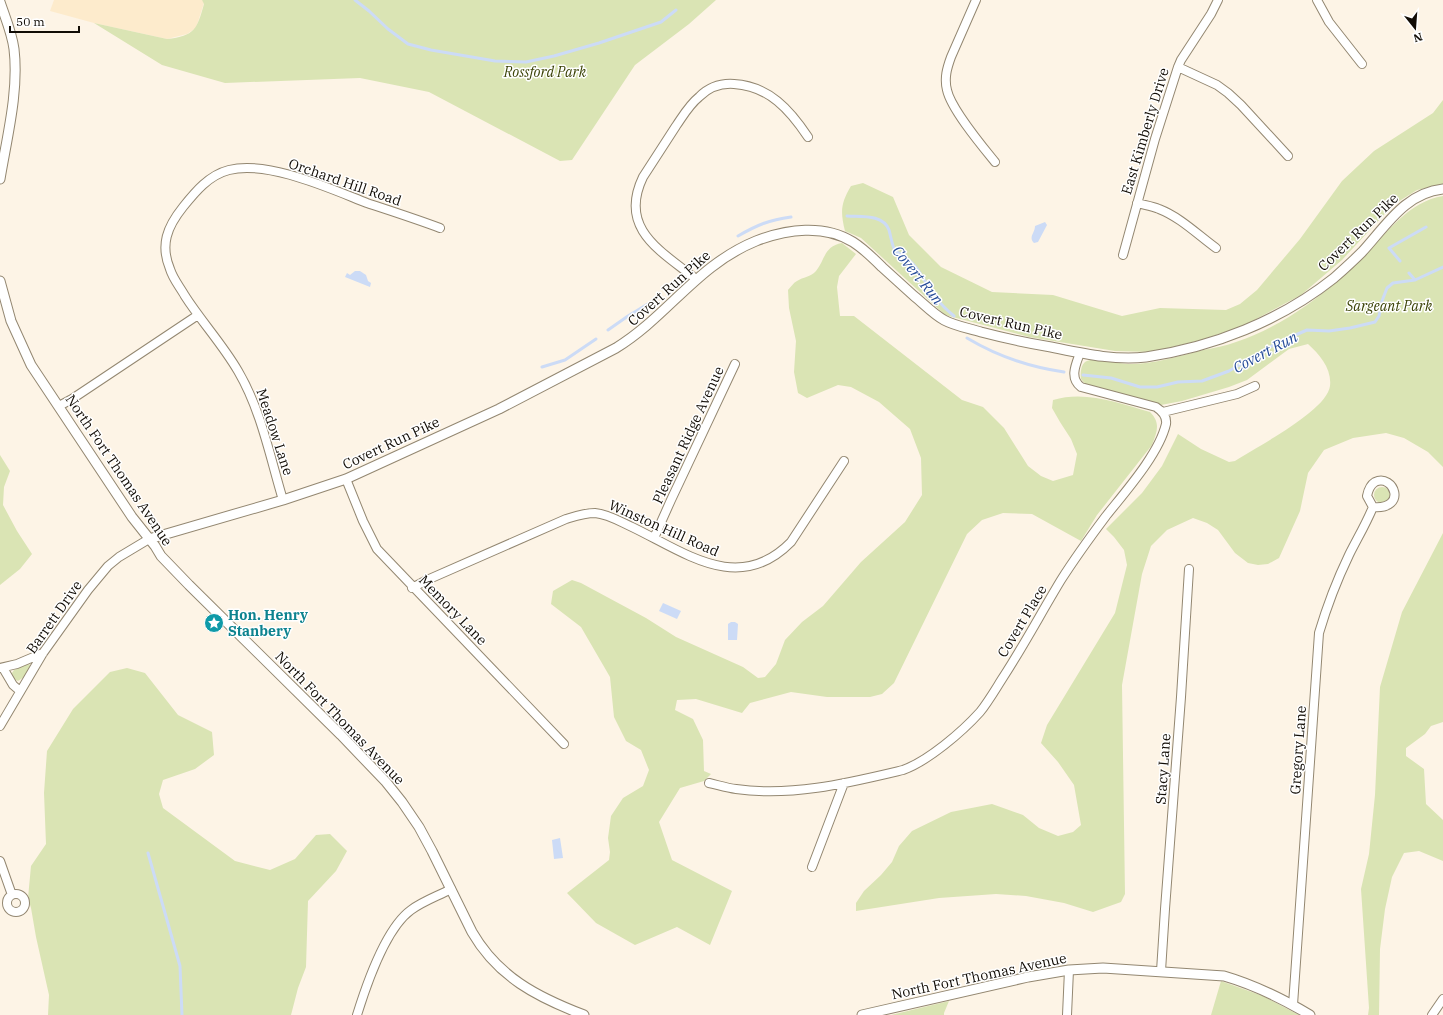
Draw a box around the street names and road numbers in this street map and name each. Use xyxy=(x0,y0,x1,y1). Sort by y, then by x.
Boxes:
street label: East Kimberly Drive xyxy=(1117,65,1173,197)
street label: Orchard Hill Road xyxy=(286,154,404,210)
street label: Covert Run Pike xyxy=(1314,189,1402,275)
street label: Covert Run Pike xyxy=(624,246,714,330)
street label: Covert Run Pike xyxy=(958,302,1064,344)
street label: Pleasant Ridge Avenue xyxy=(648,363,728,507)
street label: Meadow Lane xyxy=(252,386,298,478)
street label: North Fort Thomas Avenue xyxy=(62,391,176,549)
street label: Covert Run Pike xyxy=(340,413,442,473)
street label: Winston Hill Road xyxy=(606,496,722,561)
street label: Memory Lane xyxy=(415,571,491,649)
street label: Barrett Drive xyxy=(22,577,86,657)
street label: Covert Place xyxy=(993,582,1051,660)
street label: North Fort Thomas Avenue xyxy=(271,647,409,789)
street label: Gregory Lane xyxy=(1286,705,1310,795)
street label: Stacy Lane xyxy=(1152,733,1174,805)
street label: North Fort Thomas Avenue xyxy=(890,949,1068,1003)

